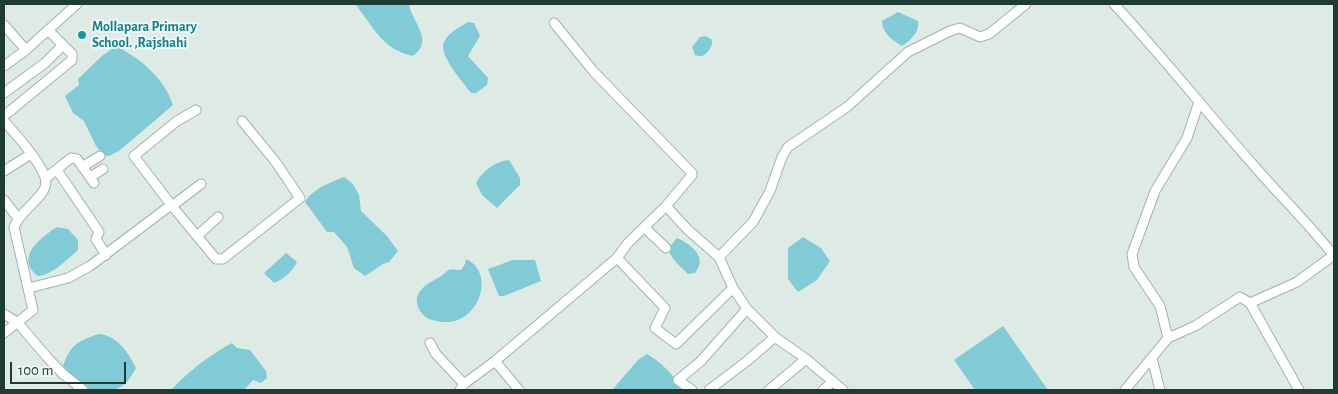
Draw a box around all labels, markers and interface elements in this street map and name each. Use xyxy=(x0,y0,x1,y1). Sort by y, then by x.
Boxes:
place label: Mollapara Primary School. ,Rajshahi xyxy=(92,19,197,52)
marker: Mollapara Primary School. ,Rajshahi xyxy=(76,29,88,41)
scale bar xyxy=(12,352,129,384)
text: 100 m xyxy=(18,363,53,378)

